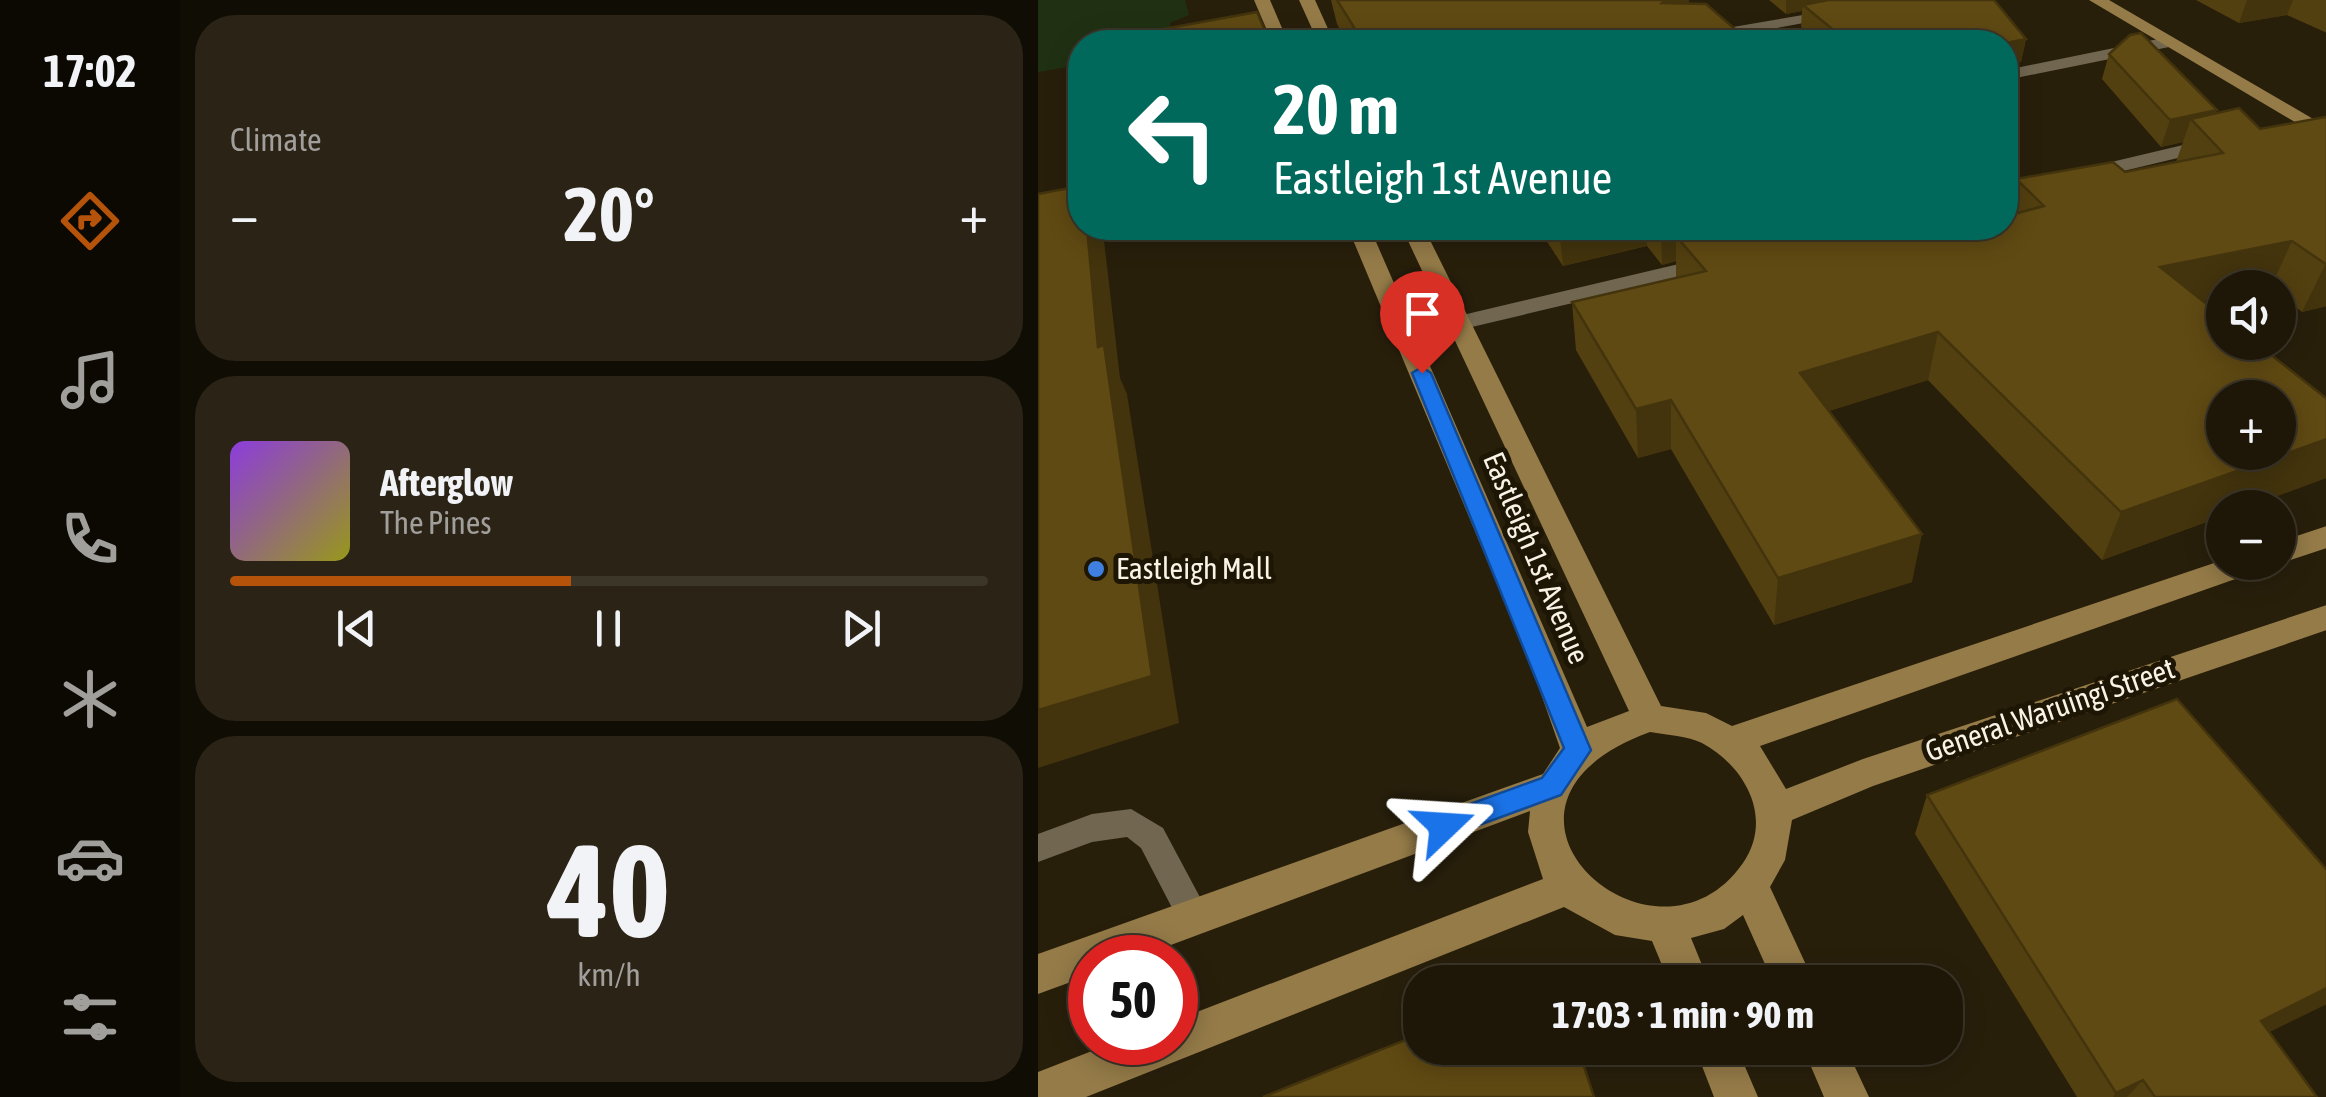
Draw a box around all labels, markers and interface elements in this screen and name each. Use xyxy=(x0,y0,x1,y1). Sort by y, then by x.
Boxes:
text: 17:02 xyxy=(43,45,137,97)
text: 20 m xyxy=(1273,69,1399,149)
icon: left xyxy=(1108,70,1238,200)
text: Climate xyxy=(230,121,322,158)
text: Eastleigh 1st Avenue xyxy=(1273,152,1612,204)
text: 20° xyxy=(563,171,655,257)
text: − xyxy=(230,182,259,245)
text: + xyxy=(959,182,988,245)
icon: directions xyxy=(55,186,125,256)
map controls xyxy=(2206,270,2296,580)
button: sound xyxy=(2206,270,2296,360)
pin xyxy=(1380,271,1465,374)
icon: arrive xyxy=(1395,286,1450,341)
icon: music xyxy=(55,345,125,415)
button: + xyxy=(2206,380,2296,470)
street label: Eastleigh 1st Avenue xyxy=(1477,447,1597,668)
text: Afterglow xyxy=(380,461,513,504)
button: − xyxy=(2206,490,2296,580)
icon: phone xyxy=(55,504,125,574)
text: The Pines xyxy=(380,504,492,541)
place label: Eastleigh Mall xyxy=(1116,551,1272,585)
marker: Eastleigh Mall xyxy=(1085,558,1107,580)
icon: previous xyxy=(329,601,384,656)
icon: pause xyxy=(581,601,636,656)
icon: next xyxy=(834,601,889,656)
street label: General Waruingi Street xyxy=(1921,650,2179,768)
icon: climate xyxy=(55,664,125,734)
position arrow xyxy=(1392,774,1496,878)
text: 40 xyxy=(548,816,670,965)
icon: car xyxy=(55,823,125,893)
speed limit sign: 50 xyxy=(1068,935,1198,1065)
text: km/h xyxy=(577,956,641,993)
icon: filters xyxy=(55,982,125,1052)
text: 17:03 · 1 min · 90 m xyxy=(1552,993,1814,1036)

